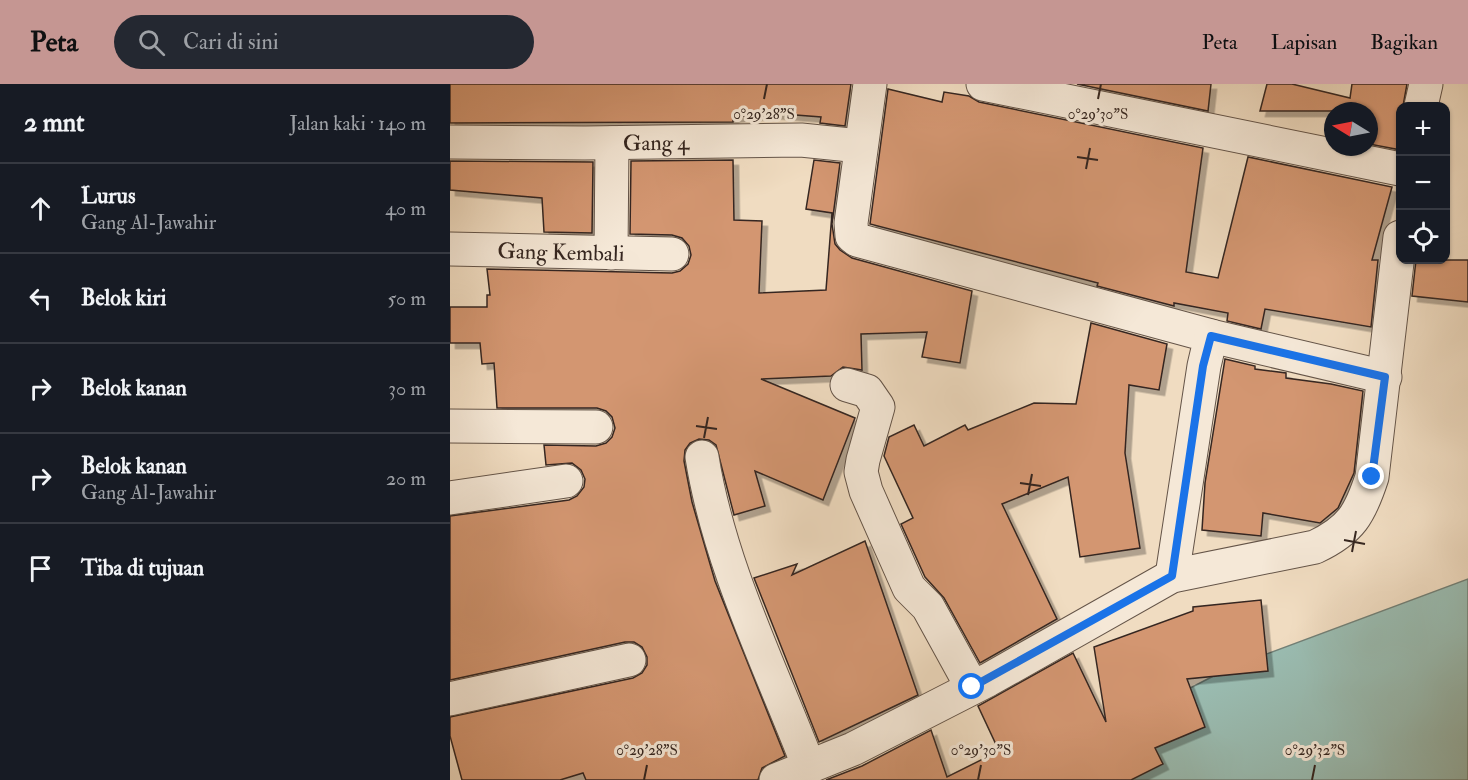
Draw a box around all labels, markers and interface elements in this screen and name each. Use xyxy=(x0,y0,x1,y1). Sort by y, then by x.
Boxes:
search box xyxy=(114,15,534,69)
text: Peta xyxy=(30,25,78,60)
icon: search xyxy=(135,26,168,59)
text: Cari di sini xyxy=(183,28,279,56)
text: Peta xyxy=(1202,29,1238,56)
text: Lapisan xyxy=(1271,29,1337,56)
text: Bagikan xyxy=(1370,29,1438,56)
north arrow xyxy=(1324,102,1378,156)
map controls xyxy=(1396,102,1450,264)
button: + xyxy=(1396,102,1450,156)
text: 0°29'28"S xyxy=(733,105,795,124)
text: 0°29'30"S xyxy=(1068,105,1128,124)
text: 2 mnt xyxy=(24,107,85,139)
text: Jalan kaki · 140 m xyxy=(289,111,426,136)
street label: Gang 4 xyxy=(623,129,690,157)
button: − xyxy=(1396,156,1450,210)
text: Lurus xyxy=(81,182,135,210)
icon: ahead xyxy=(24,192,57,225)
text: 40 m xyxy=(385,196,426,221)
text: Gang Al-Jawahir xyxy=(81,210,216,235)
button: locate xyxy=(1396,210,1450,264)
street label: Gang Kembali xyxy=(497,237,625,268)
icon: left xyxy=(24,282,57,315)
text: Belok kiri xyxy=(81,284,166,312)
text: 50 m xyxy=(387,286,426,311)
icon: right xyxy=(24,372,57,405)
text: Belok kanan xyxy=(81,374,187,402)
text: 30 m xyxy=(388,376,426,401)
text: Belok kanan xyxy=(81,452,187,480)
icon: right xyxy=(24,462,57,495)
route end xyxy=(1358,463,1384,489)
text: 20 m xyxy=(386,466,426,491)
text: Gang Al-Jawahir xyxy=(81,480,216,505)
icon: arrive xyxy=(24,552,57,585)
text: Tiba di tujuan xyxy=(81,554,204,582)
route start xyxy=(958,673,984,699)
text: 0°29'28"S xyxy=(616,741,678,760)
text: 0°29'30"S xyxy=(951,741,1011,760)
text: 0°29'32"S xyxy=(1285,741,1345,760)

